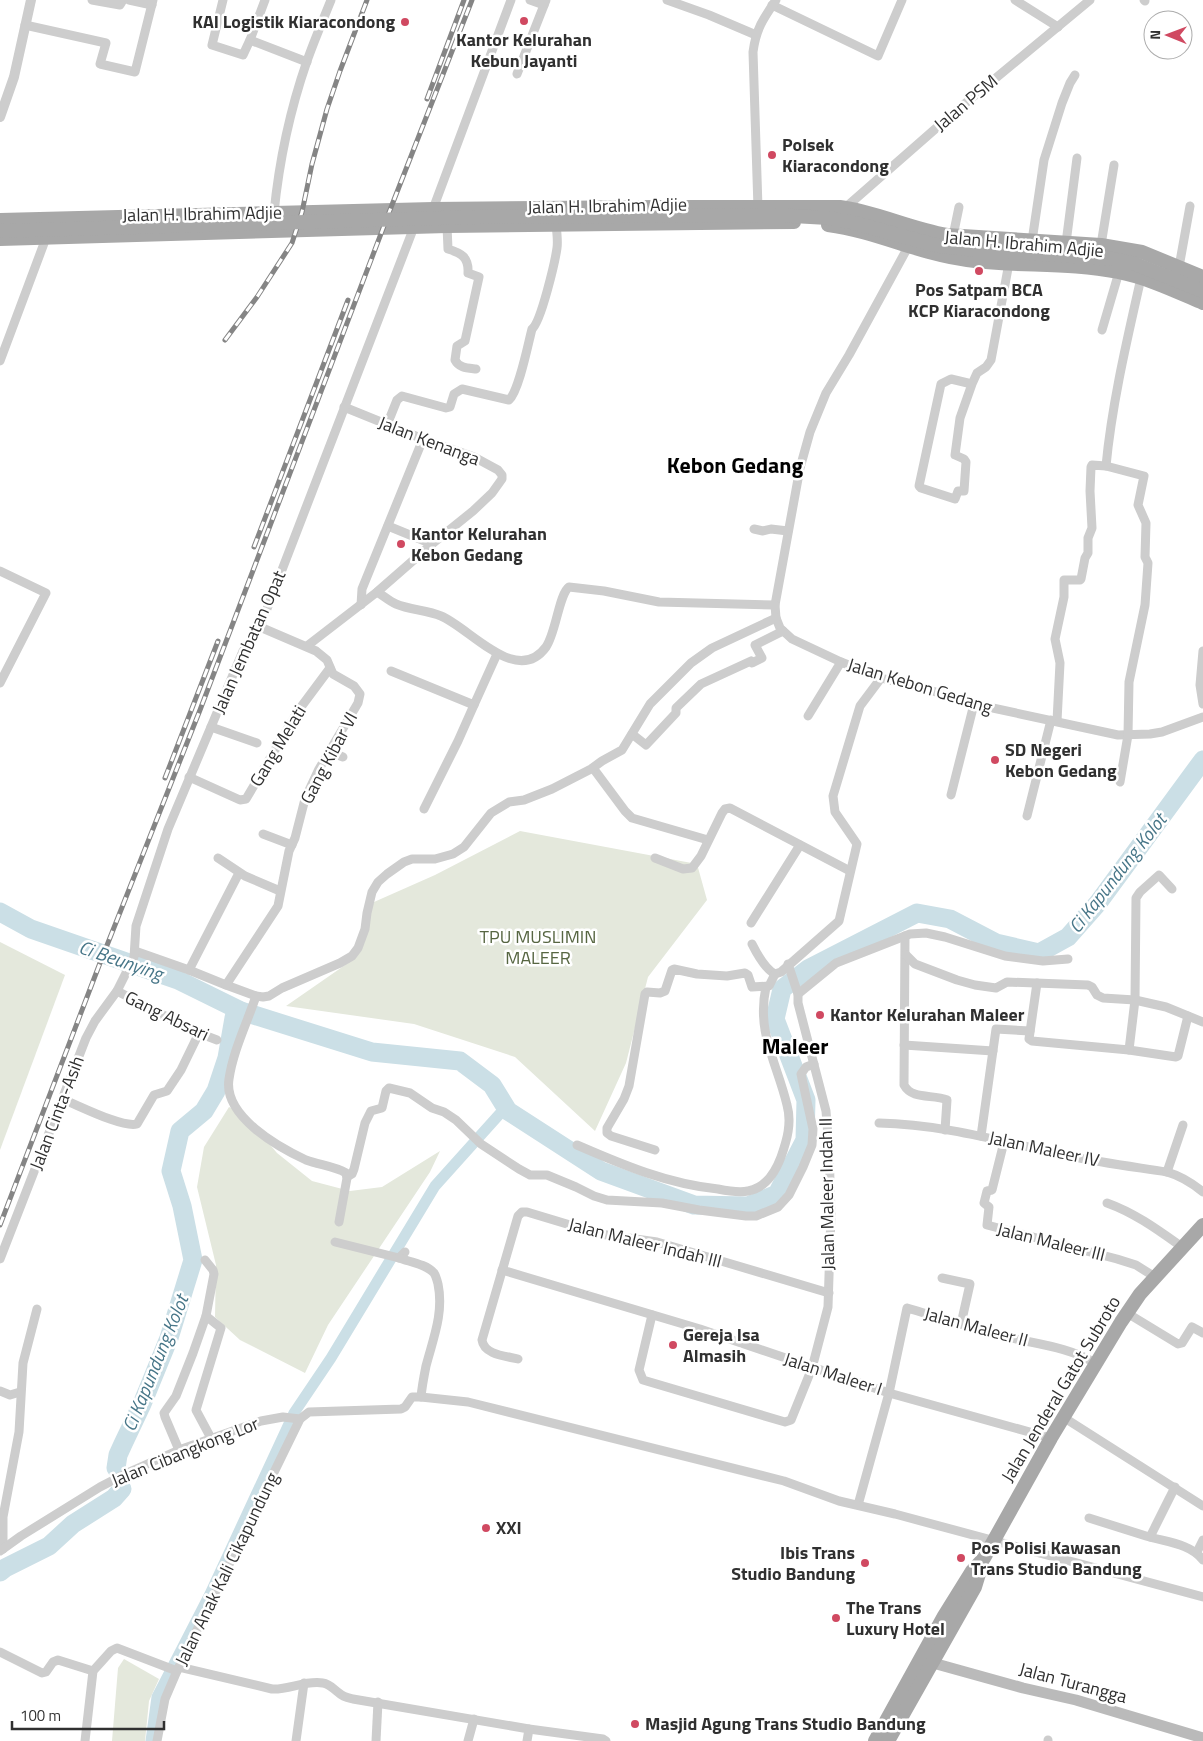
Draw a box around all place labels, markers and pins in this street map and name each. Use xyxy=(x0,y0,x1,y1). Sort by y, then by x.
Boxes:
place label: KAI Logistik Kiaracondong xyxy=(192,8,395,35)
marker: Kantor Kelurahan Kebun Jayanti xyxy=(518,15,530,27)
marker: KAI Logistik Kiaracondong xyxy=(399,16,411,28)
place label: Kantor Kelurahan Kebun Jayanti xyxy=(456,26,592,74)
place label: Polsek Kiaracondong xyxy=(782,131,889,179)
marker: Polsek Kiaracondong xyxy=(766,149,778,161)
marker: Pos Satpam BCA KCP Kiaracondong xyxy=(973,265,985,277)
place label: Pos Satpam BCA KCP Kiaracondong xyxy=(908,276,1050,324)
place label: Kantor Kelurahan Kebon Gedang xyxy=(411,520,547,568)
marker: Kantor Kelurahan Kebon Gedang xyxy=(395,538,407,550)
place label: SD Negeri Kebon Gedang xyxy=(1005,736,1117,784)
marker: SD Negeri Kebon Gedang xyxy=(989,754,1001,766)
place label: Kantor Kelurahan Maleer xyxy=(830,1001,1025,1028)
marker: Kantor Kelurahan Maleer xyxy=(814,1009,826,1021)
place label: Gereja Isa Almasih xyxy=(683,1321,760,1369)
marker: Gereja Isa Almasih xyxy=(667,1339,679,1351)
place label: XXI xyxy=(496,1514,522,1541)
marker: XXI xyxy=(480,1522,492,1534)
place label: Pos Polisi Kawasan Trans Studio Bandung xyxy=(971,1534,1142,1582)
place label: Ibis Trans Studio Bandung xyxy=(731,1539,855,1587)
marker: Pos Polisi Kawasan Trans Studio Bandung xyxy=(955,1552,967,1564)
marker: Ibis Trans Studio Bandung xyxy=(859,1557,871,1569)
place label: The Trans Luxury Hotel xyxy=(846,1594,945,1642)
marker: The Trans Luxury Hotel xyxy=(830,1612,842,1624)
place label: Masjid Agung Trans Studio Bandung xyxy=(645,1710,926,1737)
marker: Masjid Agung Trans Studio Bandung xyxy=(629,1718,641,1730)

